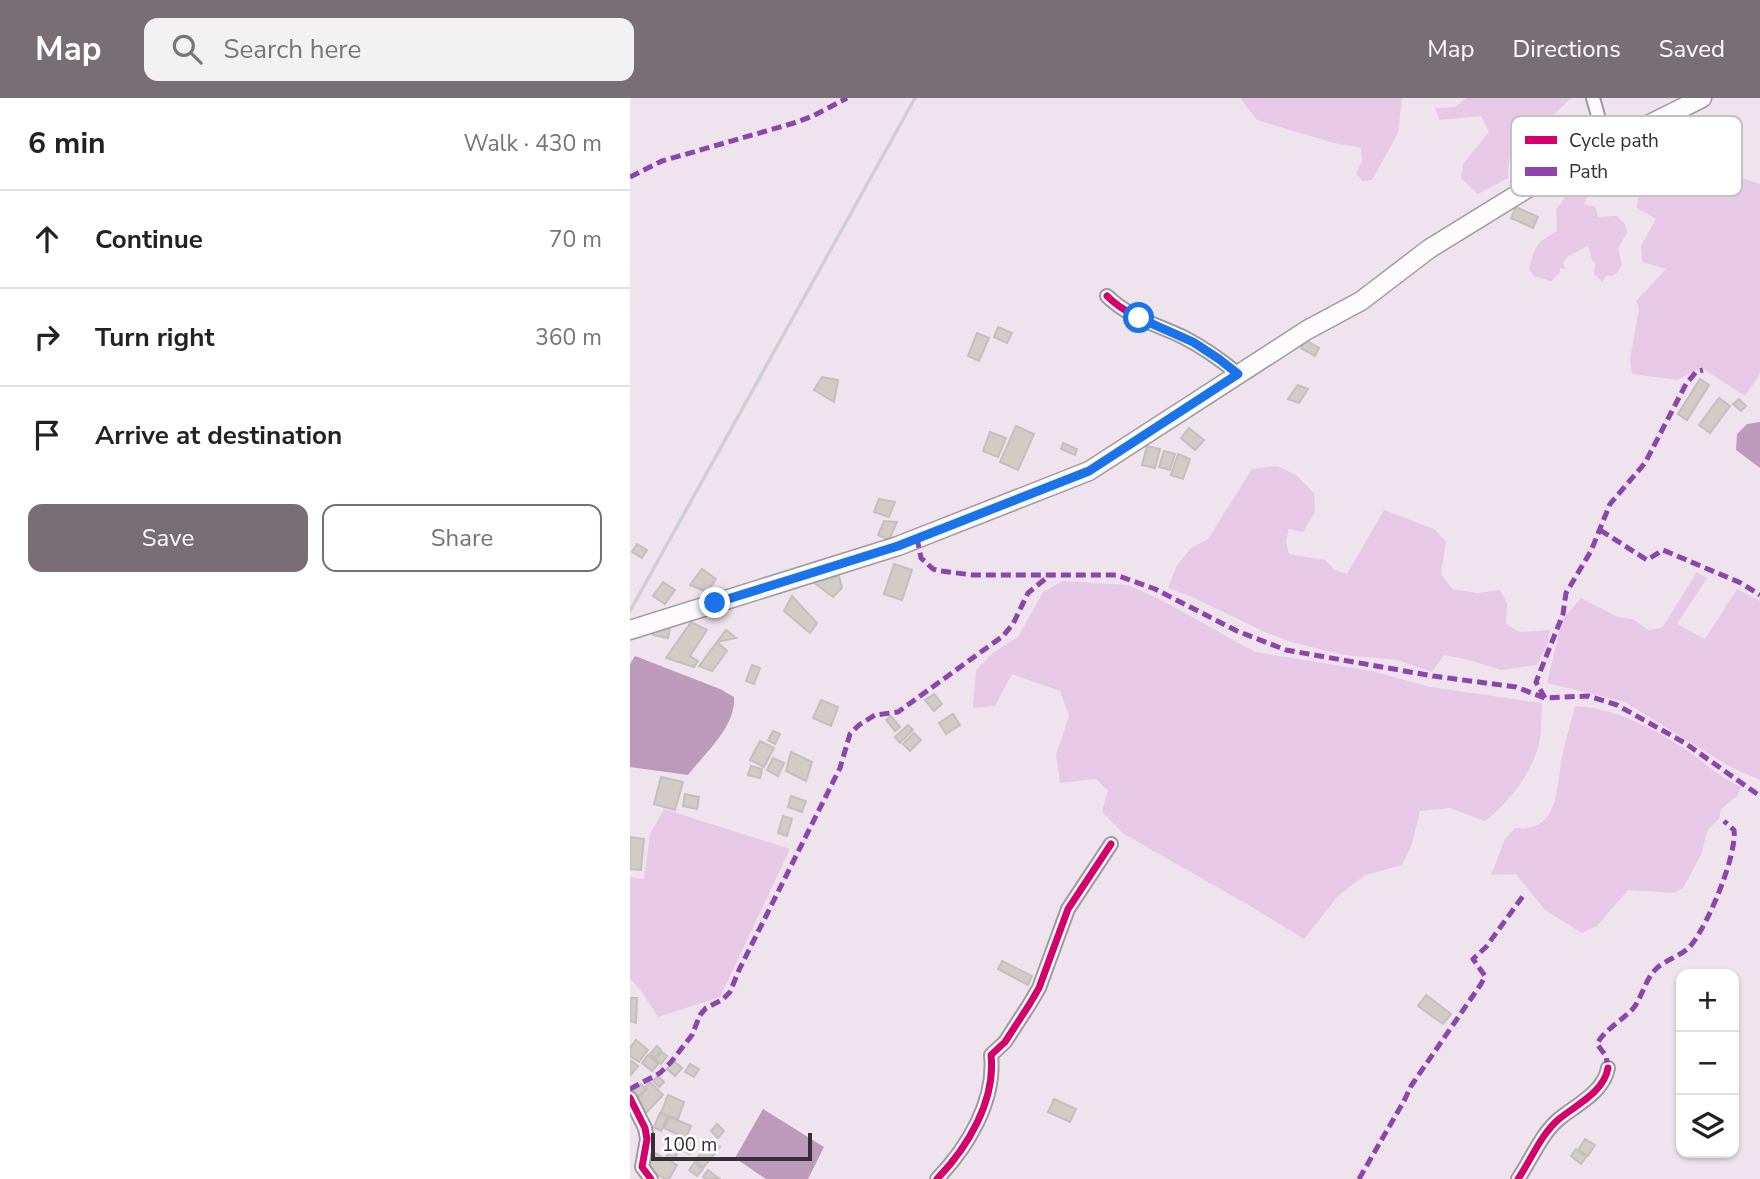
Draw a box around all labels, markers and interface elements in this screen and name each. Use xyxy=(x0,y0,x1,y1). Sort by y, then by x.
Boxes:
search box xyxy=(144,18,634,81)
text: Map xyxy=(35,27,102,72)
icon: search xyxy=(168,30,206,68)
text: Search here xyxy=(224,32,361,67)
text: Map xyxy=(1427,33,1474,65)
text: Directions xyxy=(1512,33,1621,65)
text: Saved xyxy=(1659,33,1725,65)
legend xyxy=(1511,116,1742,196)
text: 6 min xyxy=(28,123,106,164)
text: Walk · 430 m xyxy=(463,128,602,159)
text: Cycle path xyxy=(1569,128,1659,154)
text: Path xyxy=(1569,159,1608,185)
icon: ahead xyxy=(28,220,66,258)
text: Continue xyxy=(95,222,203,257)
text: 70 m xyxy=(549,224,602,255)
route start xyxy=(1123,302,1154,333)
icon: right xyxy=(28,318,66,356)
text: Turn right xyxy=(95,320,214,355)
text: 360 m xyxy=(535,322,602,353)
icon: arrive xyxy=(28,416,66,454)
text: Arrive at destination xyxy=(95,418,342,453)
button: Save xyxy=(28,504,308,572)
button: Share xyxy=(322,504,602,572)
route end xyxy=(699,587,730,618)
map controls xyxy=(1676,969,1739,1158)
button: + xyxy=(1676,969,1739,1032)
button: − xyxy=(1676,1032,1739,1095)
button: layers xyxy=(1676,1095,1739,1158)
scale bar xyxy=(651,1130,812,1162)
text: 100 m xyxy=(662,1132,717,1158)

